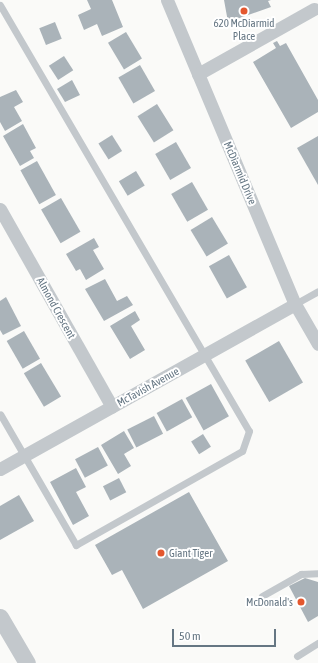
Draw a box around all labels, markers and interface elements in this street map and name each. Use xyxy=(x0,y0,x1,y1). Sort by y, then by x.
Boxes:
marker: 620 McDiarmid Place xyxy=(239,6,249,16)
place label: 620 McDiarmid Place xyxy=(213,17,275,43)
street label: McDiarmid Drive xyxy=(221,140,259,206)
street label: Almond Crescent xyxy=(34,275,78,341)
street label: McTavish Avenue xyxy=(115,365,181,409)
place label: Giant Tiger xyxy=(169,546,212,560)
marker: Giant Tiger xyxy=(156,548,166,558)
place label: McDonald's xyxy=(246,595,293,609)
marker: McDonald's xyxy=(296,597,306,607)
scale bar xyxy=(174,621,278,647)
text: 50 m xyxy=(179,629,201,643)

